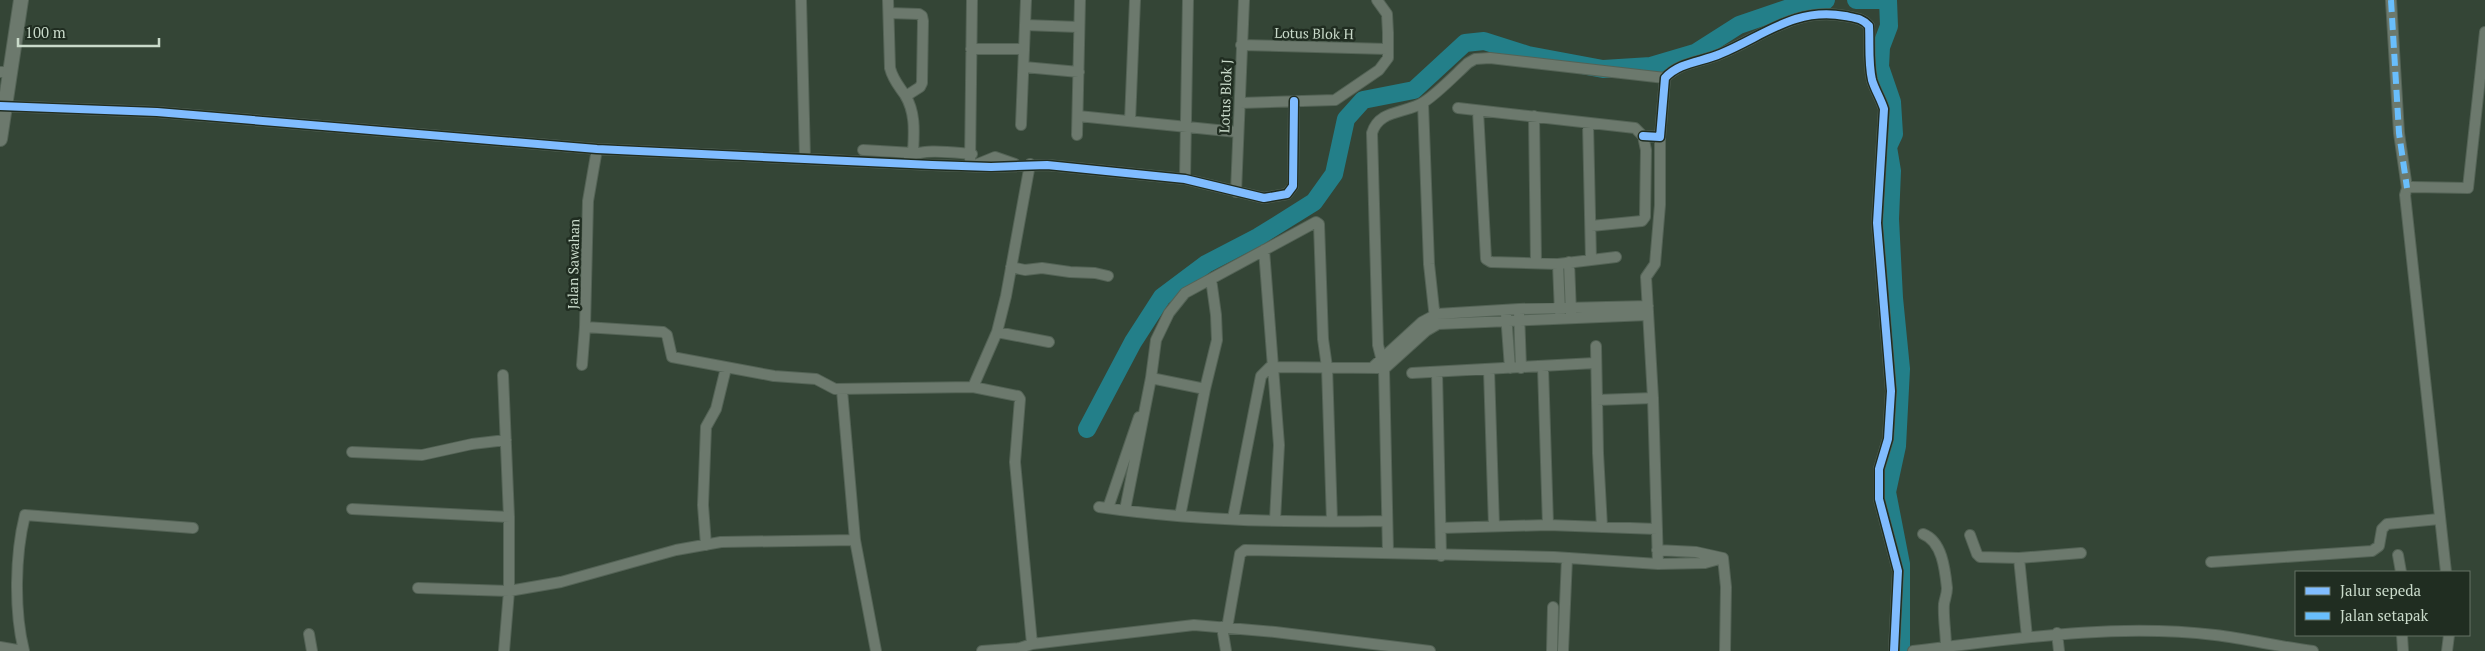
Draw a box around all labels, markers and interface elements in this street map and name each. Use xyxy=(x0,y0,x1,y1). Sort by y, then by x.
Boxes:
scale bar xyxy=(18,15,159,47)
text: 100 m xyxy=(25,22,66,42)
street label: Lotus Blok H xyxy=(1274,23,1354,43)
street label: Lotus Blok J xyxy=(1214,59,1236,133)
street label: Jalan Sawahan xyxy=(563,218,583,309)
legend xyxy=(2295,571,2470,636)
text: Jalur sepeda xyxy=(2340,580,2422,600)
text: Jalan setapak xyxy=(2340,605,2429,625)

